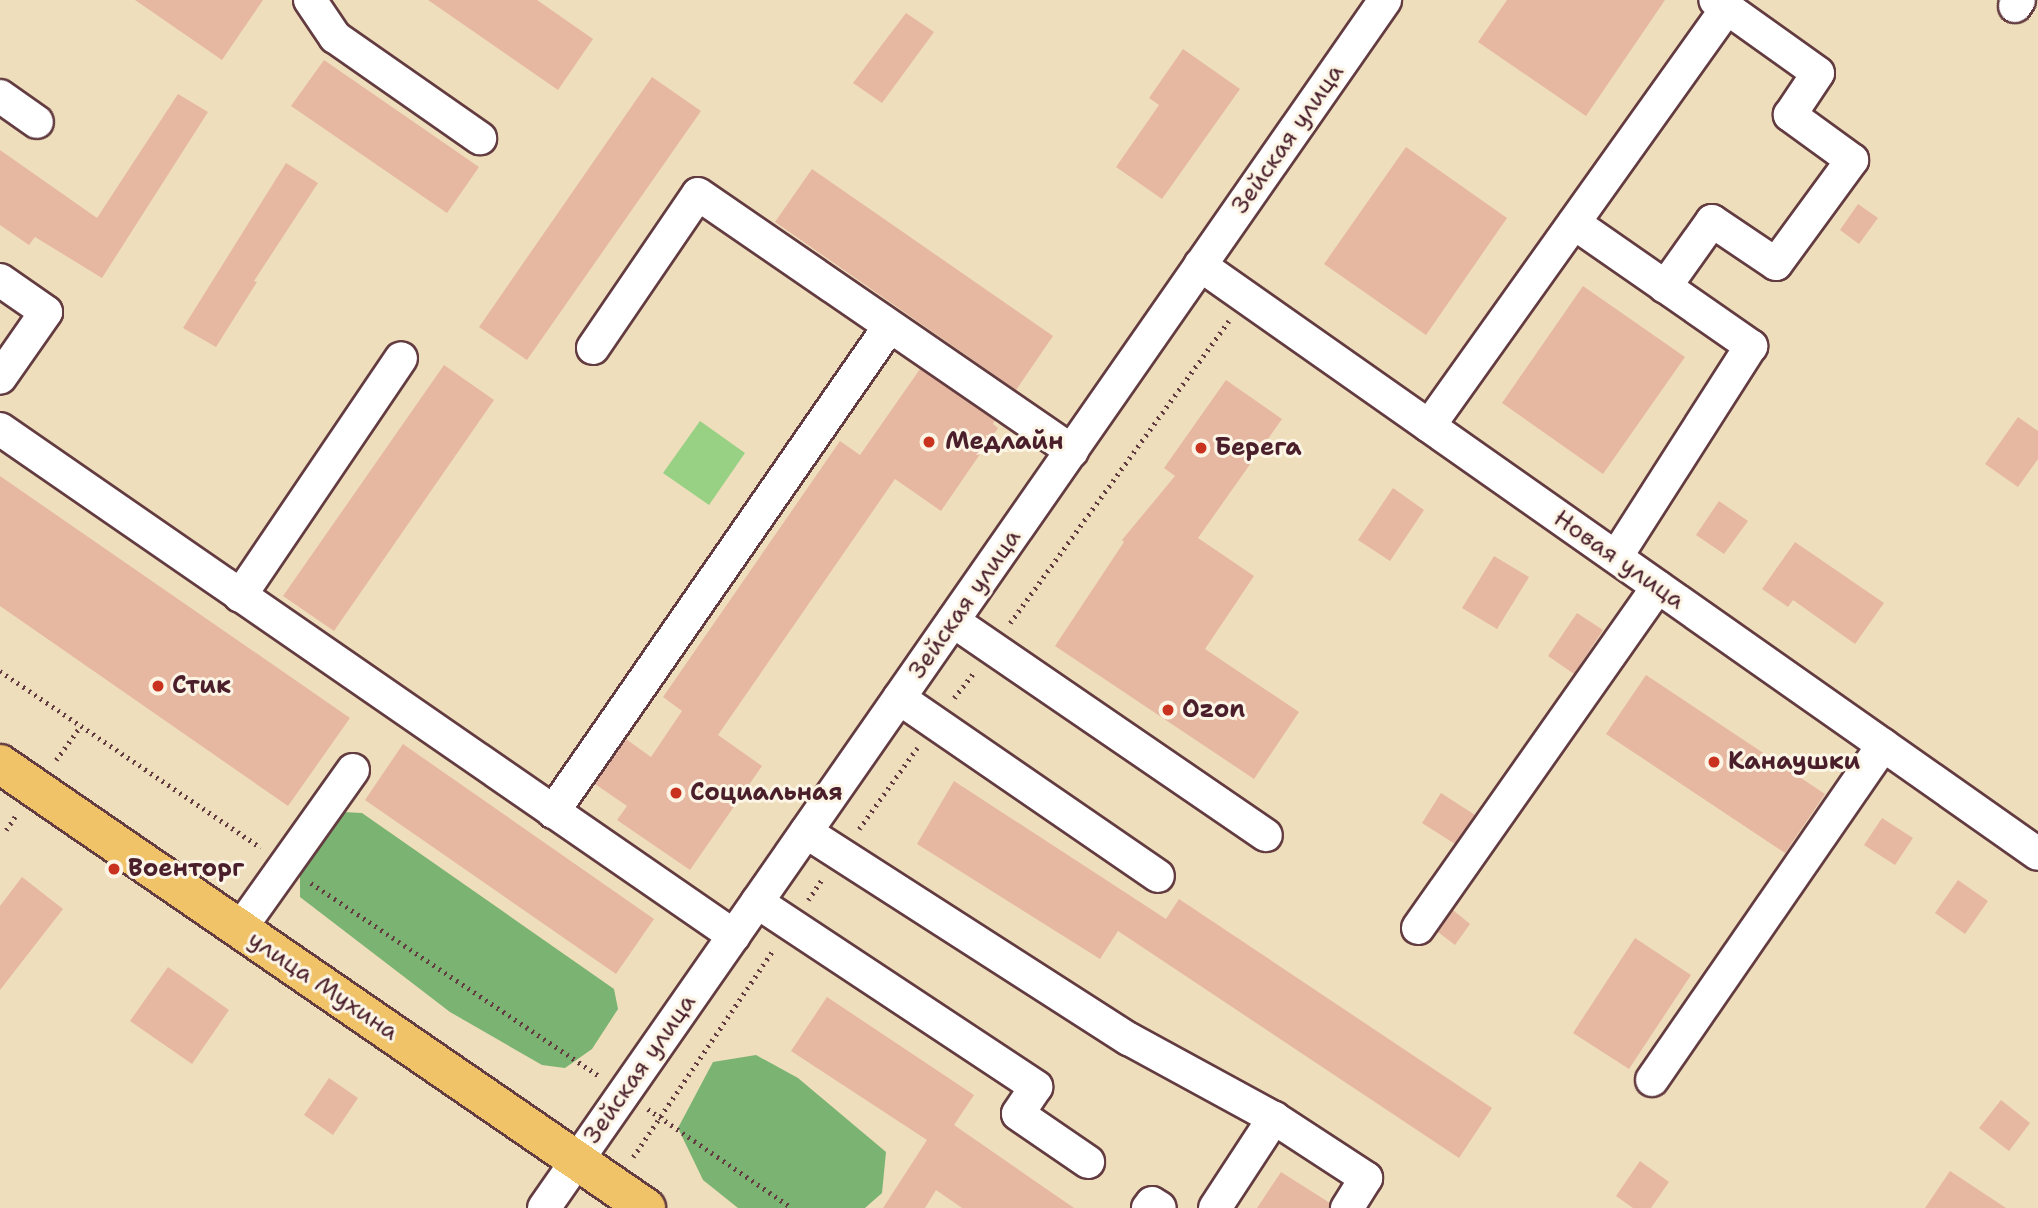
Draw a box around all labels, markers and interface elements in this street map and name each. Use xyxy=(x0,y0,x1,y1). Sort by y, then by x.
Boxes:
street label: Зейская улица xyxy=(1226,59,1350,219)
place label: Медлайн xyxy=(945,428,1063,456)
marker: Медлайн xyxy=(919,432,939,452)
place label: Берега xyxy=(1215,434,1302,462)
marker: Берега xyxy=(1193,440,1209,456)
street label: Новая улица xyxy=(1548,504,1690,616)
street label: Зейская улица xyxy=(903,524,1027,684)
place label: Стик xyxy=(172,672,231,700)
marker: Стик xyxy=(150,678,166,694)
place label: Ozon xyxy=(1182,696,1245,724)
marker: Ozon xyxy=(1160,702,1176,718)
place label: Канаушки xyxy=(1728,748,1860,776)
marker: Канаушки xyxy=(1706,754,1722,770)
place label: Социальная xyxy=(690,779,843,807)
marker: Социальная xyxy=(668,785,684,801)
place label: Военторг xyxy=(128,855,244,883)
marker: Военторг xyxy=(106,861,122,877)
street label: улица Мухина xyxy=(242,925,404,1047)
street label: Зейская улица xyxy=(578,989,702,1149)

